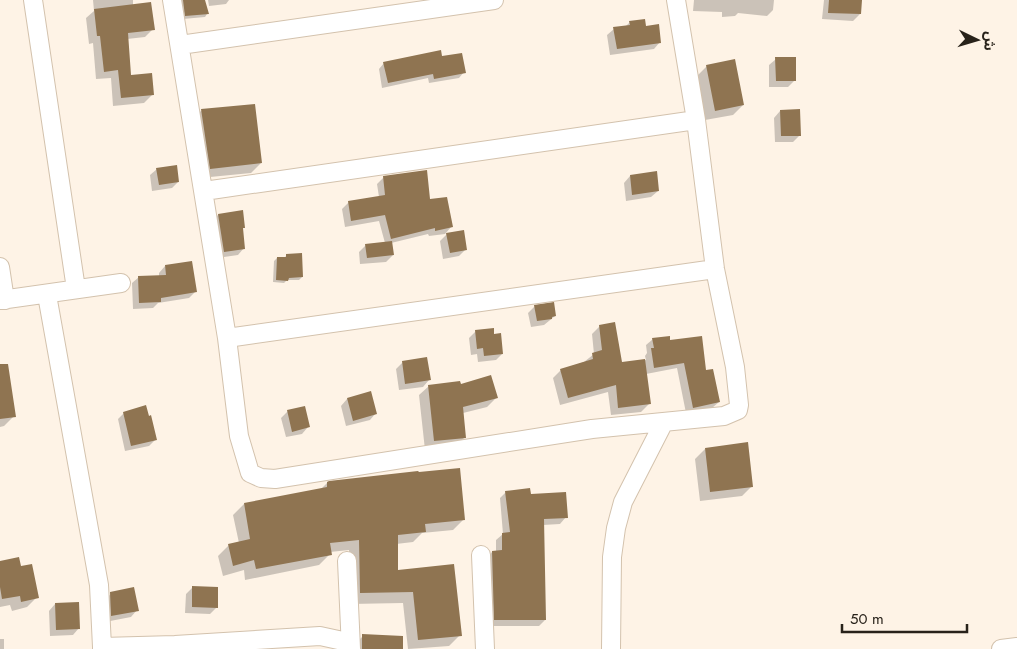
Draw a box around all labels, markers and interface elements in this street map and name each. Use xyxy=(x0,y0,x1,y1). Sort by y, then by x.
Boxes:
north arrow xyxy=(952,15,1002,65)
text: ش xyxy=(979,31,1001,52)
scale bar xyxy=(842,602,967,634)
text: 50 m xyxy=(850,608,884,630)

